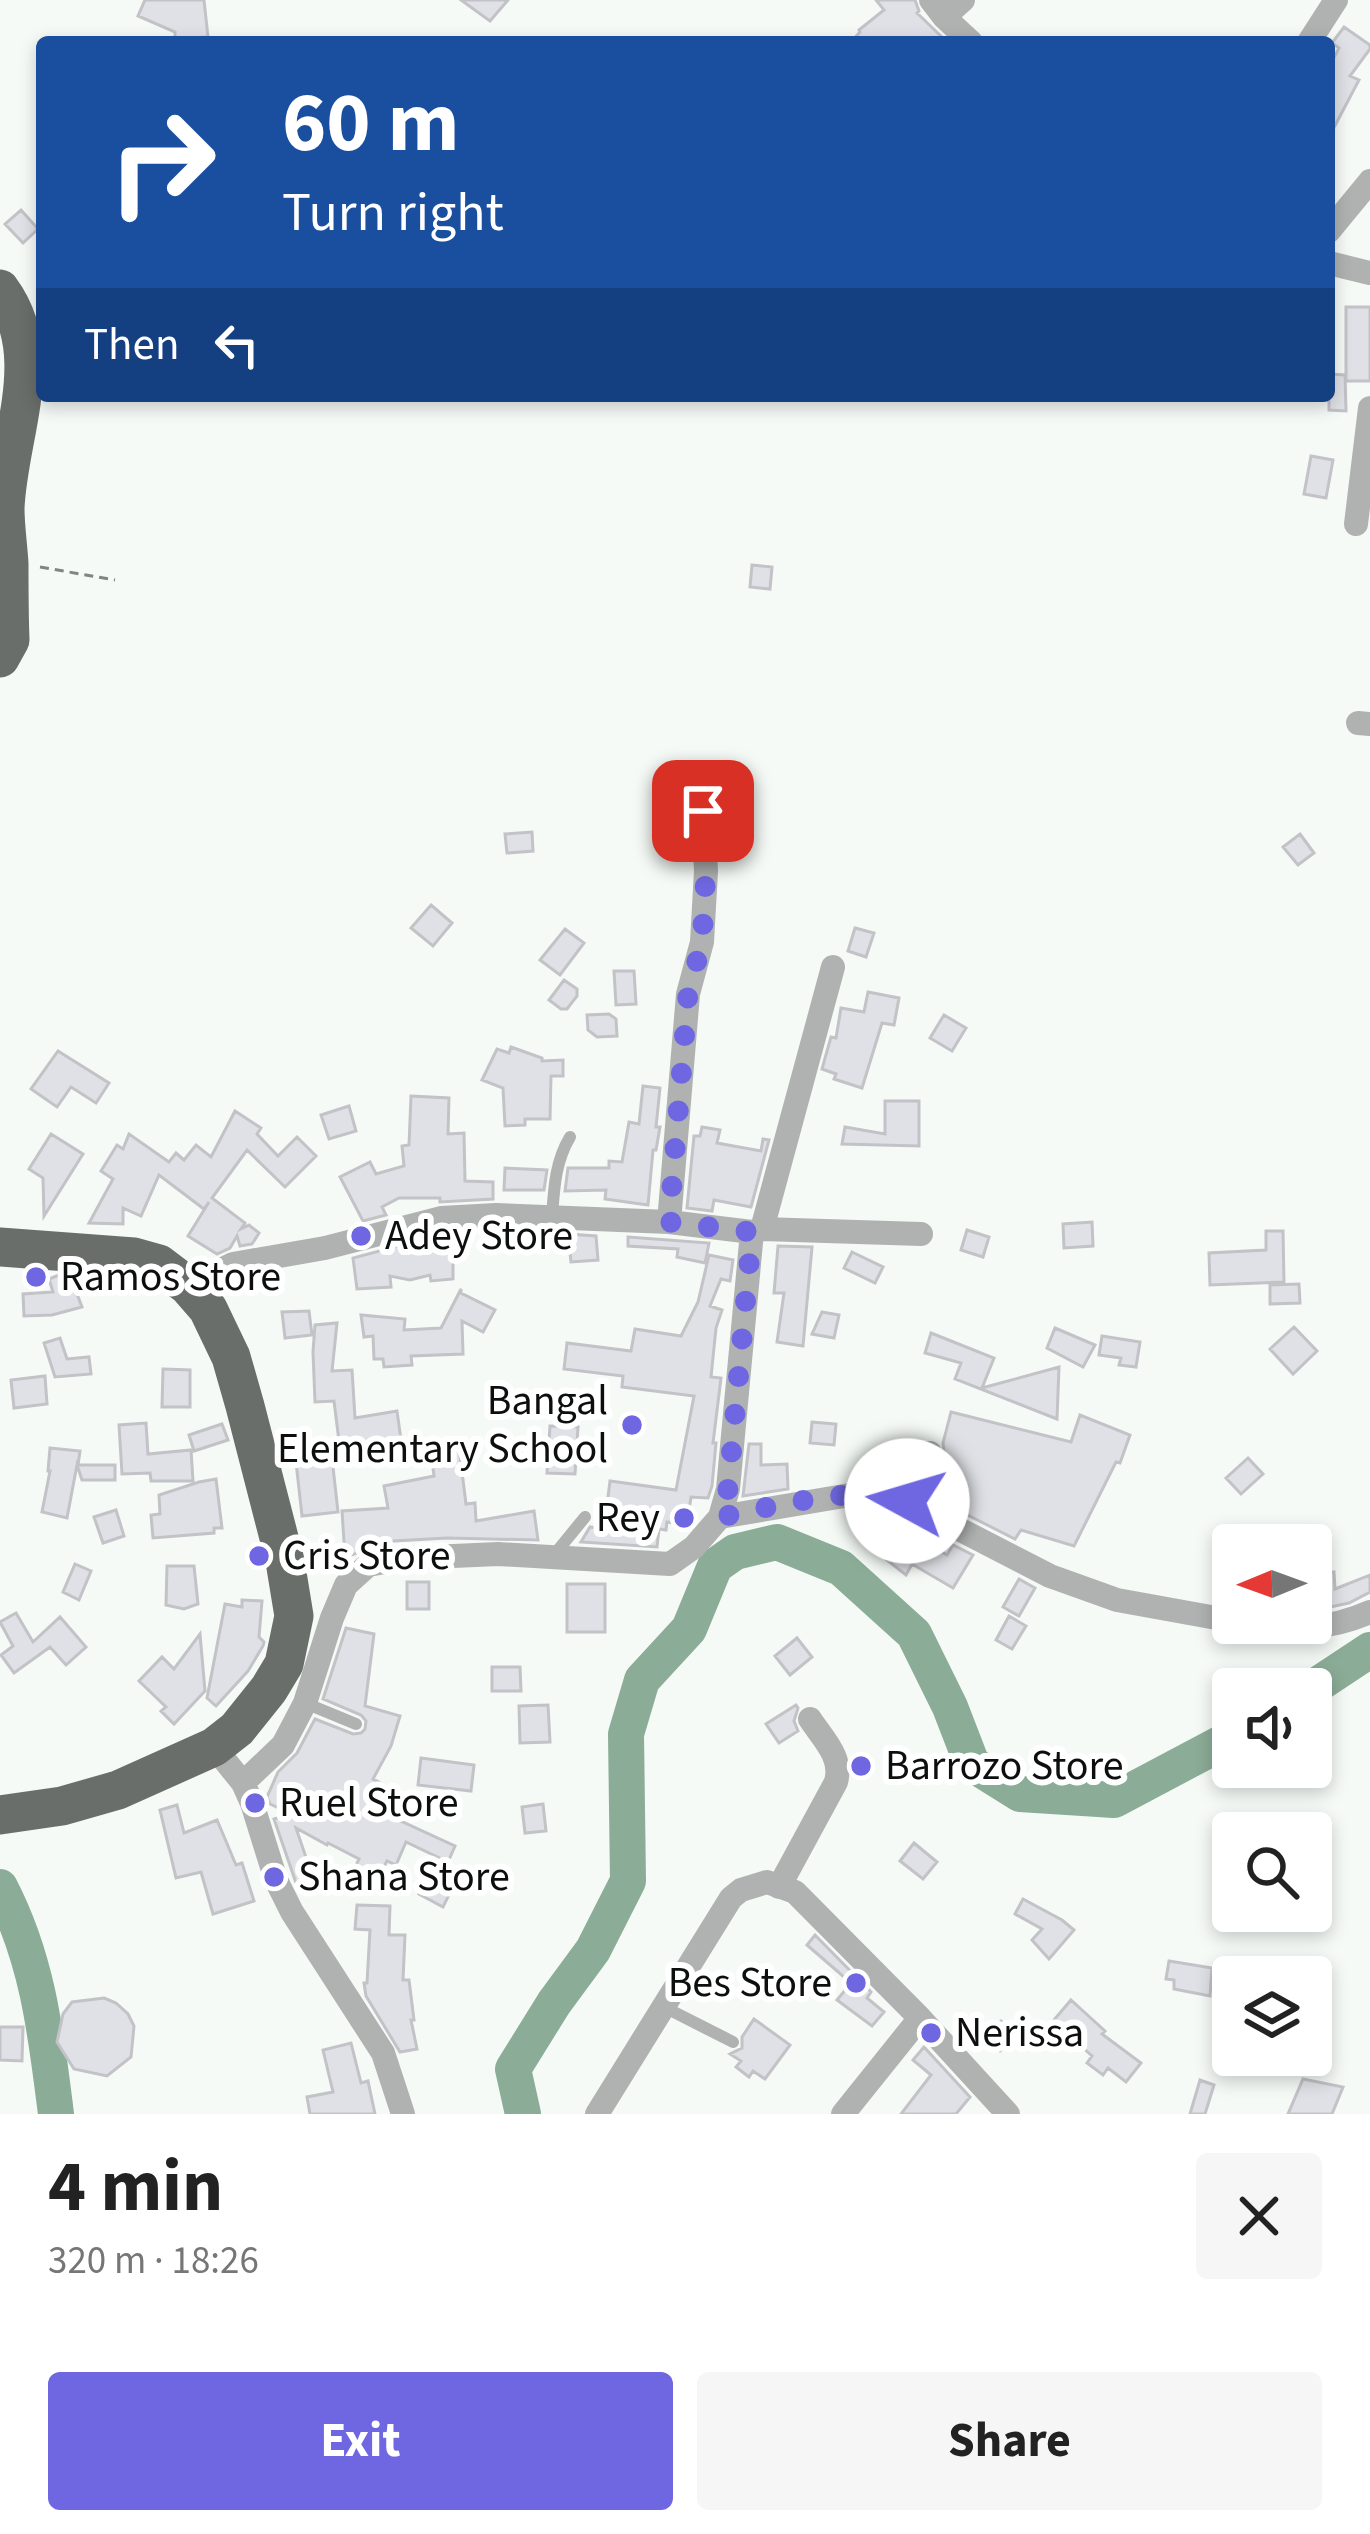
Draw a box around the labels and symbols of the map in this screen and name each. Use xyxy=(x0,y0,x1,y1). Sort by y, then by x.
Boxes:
pin xyxy=(652,760,754,862)
place label: Adey Store xyxy=(385,1206,573,1266)
marker: Adey Store xyxy=(348,1223,374,1249)
place label: Ramos Store xyxy=(60,1247,281,1307)
marker: Ramos Store xyxy=(23,1264,49,1290)
place label: Bangal Elementary School xyxy=(277,1371,608,1479)
marker: Bangal Elementary School xyxy=(619,1412,645,1438)
position arrow xyxy=(844,1438,970,1564)
place label: Rey xyxy=(596,1488,660,1548)
marker: Rey xyxy=(671,1505,697,1531)
north arrow xyxy=(1212,1524,1332,1644)
place label: Cris Store xyxy=(283,1526,451,1586)
marker: Cris Store xyxy=(246,1543,272,1569)
place label: Barrozo Store xyxy=(885,1736,1124,1796)
marker: Barrozo Store xyxy=(848,1753,874,1779)
place label: Ruel Store xyxy=(279,1773,459,1833)
marker: Ruel Store xyxy=(242,1790,268,1816)
place label: Shana Store xyxy=(298,1847,510,1907)
marker: Shana Store xyxy=(261,1864,287,1890)
place label: Bes Store xyxy=(668,1953,832,2013)
marker: Bes Store xyxy=(843,1970,869,1996)
place label: Nerissa xyxy=(955,2003,1084,2063)
marker: Nerissa xyxy=(918,2020,944,2046)

